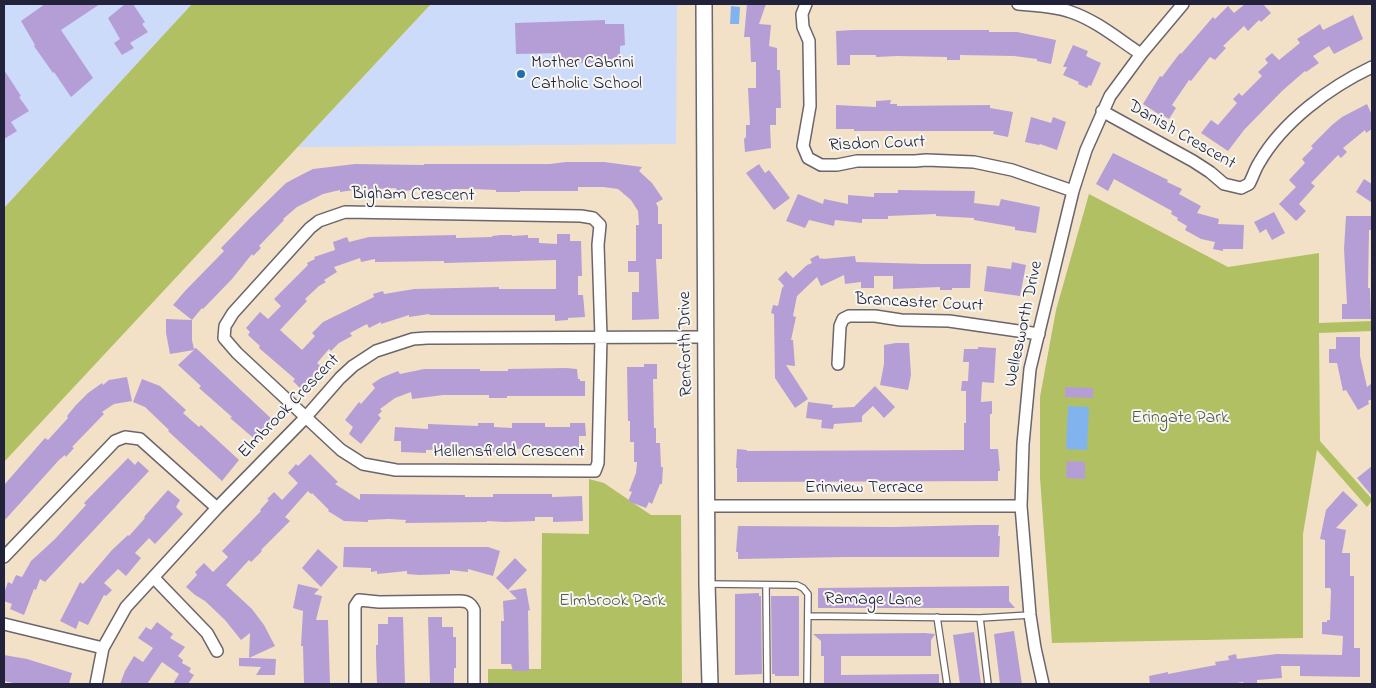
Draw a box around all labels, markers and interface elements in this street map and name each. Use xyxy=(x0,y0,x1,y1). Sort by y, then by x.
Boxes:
place label: Mother Cabrini Catholic School xyxy=(531,53,642,96)
marker: Mother Cabrini Catholic School xyxy=(515,68,527,80)
street label: Danish Crescent xyxy=(1123,96,1239,176)
street label: Risdon Court xyxy=(828,133,926,157)
street label: Bigham Crescent xyxy=(351,184,475,208)
street label: Wellesworth Drive xyxy=(1001,259,1049,389)
street label: Brancaster Court xyxy=(854,290,984,318)
street label: Renforth Drive xyxy=(675,291,699,397)
street label: Elmbrook Crescent xyxy=(235,350,345,464)
park label: Eringate Park xyxy=(1131,408,1229,430)
street label: Hellensfield Crescent xyxy=(433,442,585,464)
street label: Erinview Terrace xyxy=(805,478,923,500)
street label: Ramage Lane xyxy=(824,589,922,613)
park label: Elmbrook Park xyxy=(559,591,665,613)

